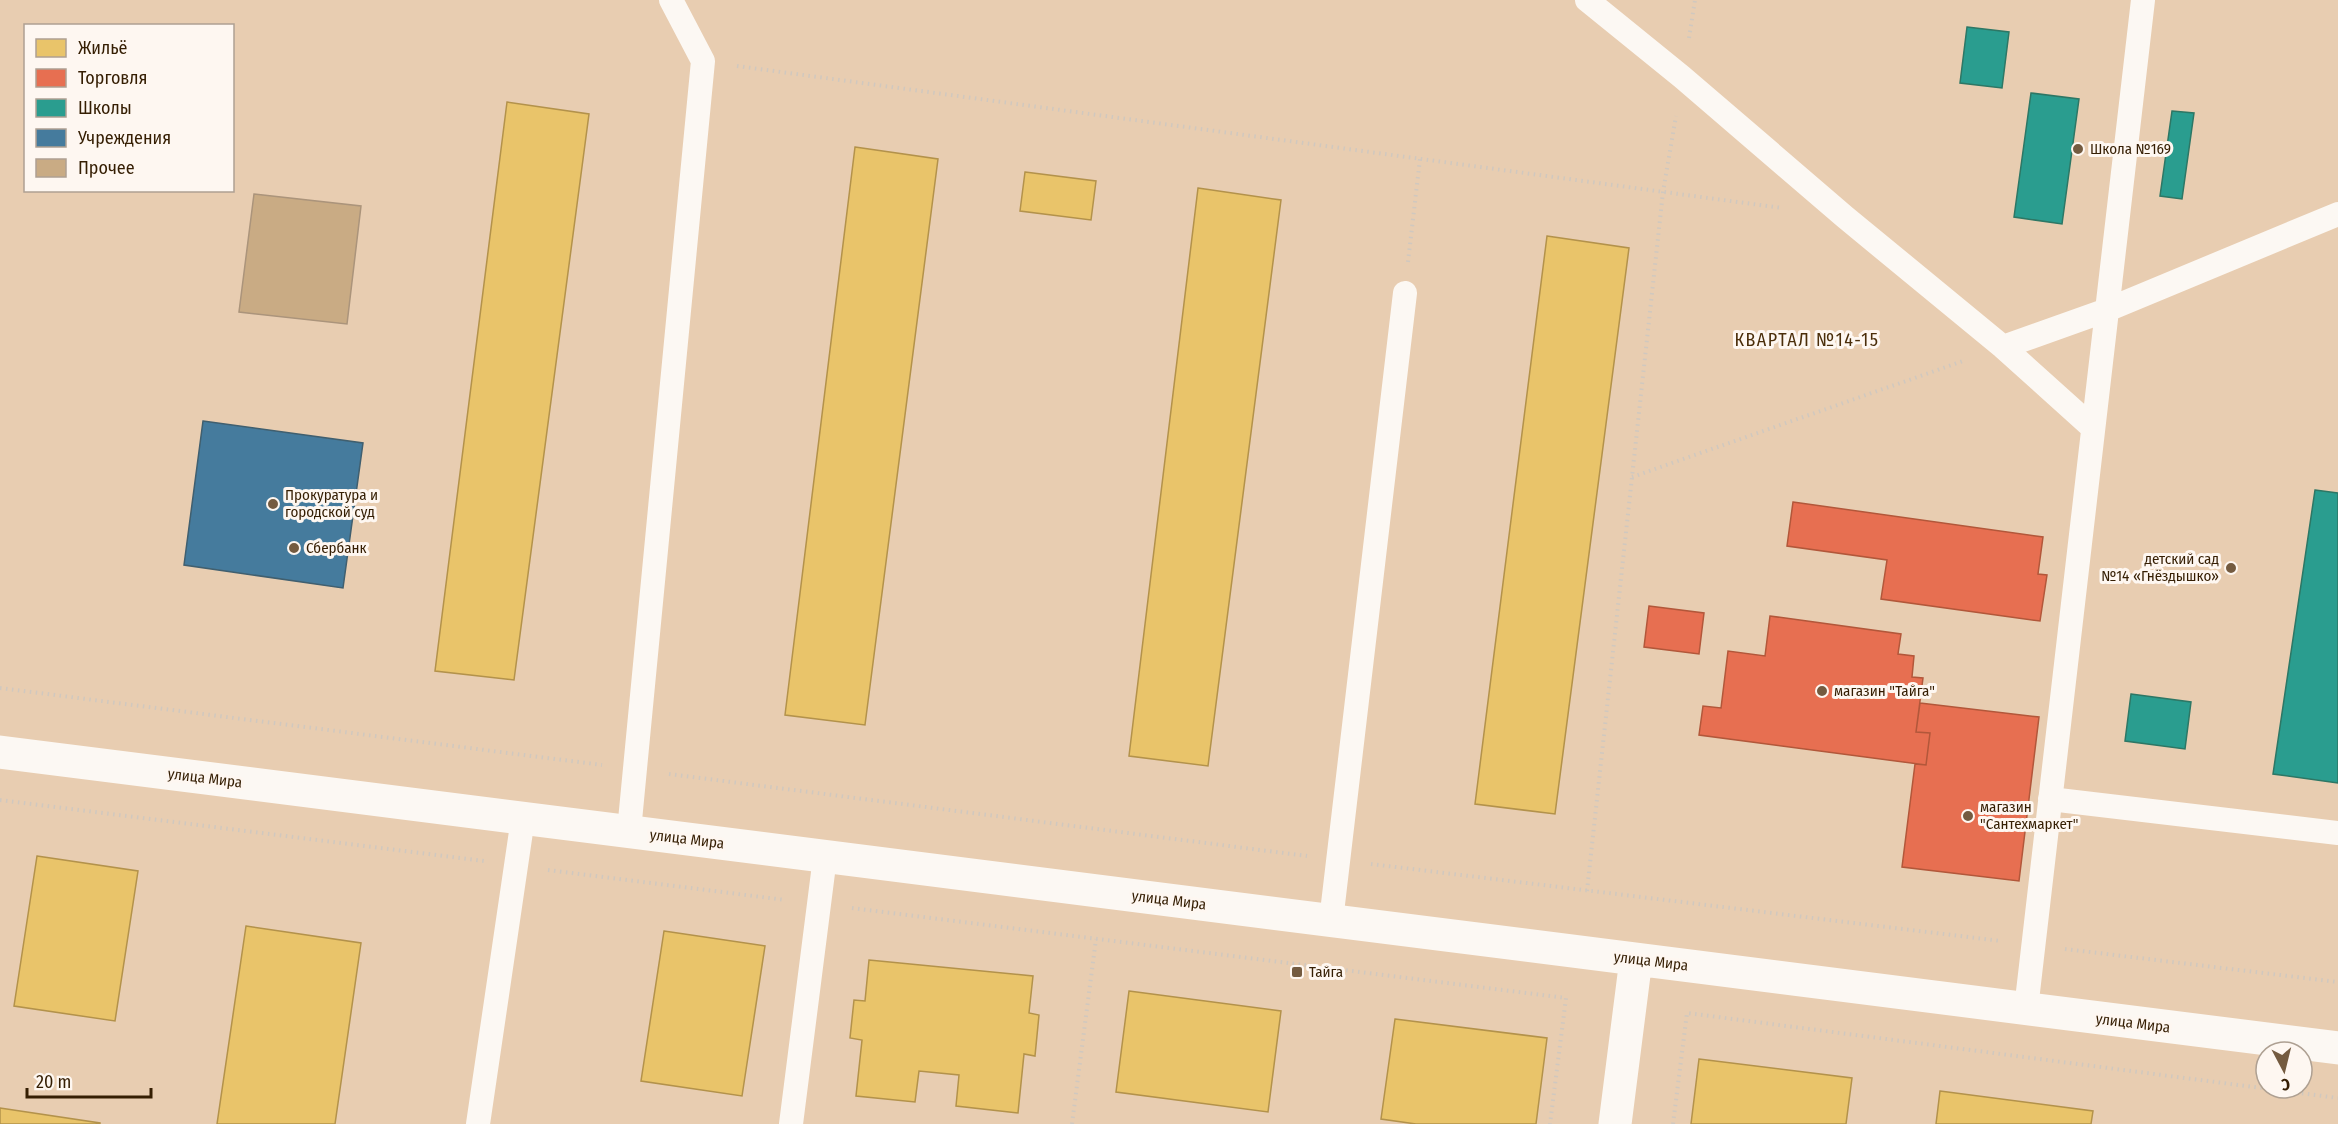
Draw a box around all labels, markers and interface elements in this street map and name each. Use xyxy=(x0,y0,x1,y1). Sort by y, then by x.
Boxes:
legend xyxy=(24,24,234,192)
text: Жильё xyxy=(78,37,128,59)
text: Торговля xyxy=(78,67,147,89)
text: Школы xyxy=(78,97,132,119)
text: Учреждения xyxy=(77,127,171,149)
place label: Школа №169 xyxy=(2090,140,2171,158)
marker: Школа №169 xyxy=(2071,142,2085,156)
text: Прочее xyxy=(78,157,135,179)
district label: КВАРТАЛ №14-15 xyxy=(1734,329,1880,351)
place label: Прокуратура и городской суд xyxy=(285,486,378,521)
marker: Прокуратура и городской суд xyxy=(266,497,280,511)
place label: Сбербанк xyxy=(306,539,367,557)
marker: Сбербанк xyxy=(287,541,301,555)
place label: детский сад №14 «Гнёздышко» xyxy=(2101,550,2219,585)
marker: детский сад №14 «Гнёздышко» xyxy=(2224,561,2238,575)
place label: магазин "Тайга" xyxy=(1834,682,1935,700)
marker: магазин "Тайга" xyxy=(1815,684,1829,698)
street label: улица Мира xyxy=(167,764,243,792)
place label: магазин "Сантехмаркет" xyxy=(1980,798,2078,833)
marker: магазин "Сантехмаркет" xyxy=(1961,809,1975,823)
street label: улица Мира xyxy=(649,825,725,853)
street label: улица Мира xyxy=(1131,886,1207,914)
street label: улица Мира xyxy=(1613,947,1689,975)
place label: Тайга xyxy=(1309,963,1343,981)
marker: Тайга xyxy=(1290,965,1304,979)
street label: улица Мира xyxy=(2095,1009,2171,1037)
north arrow xyxy=(2254,1040,2314,1100)
scale bar xyxy=(27,1061,152,1099)
text: 20 m xyxy=(36,1071,71,1093)
text: С xyxy=(2280,1074,2291,1094)

